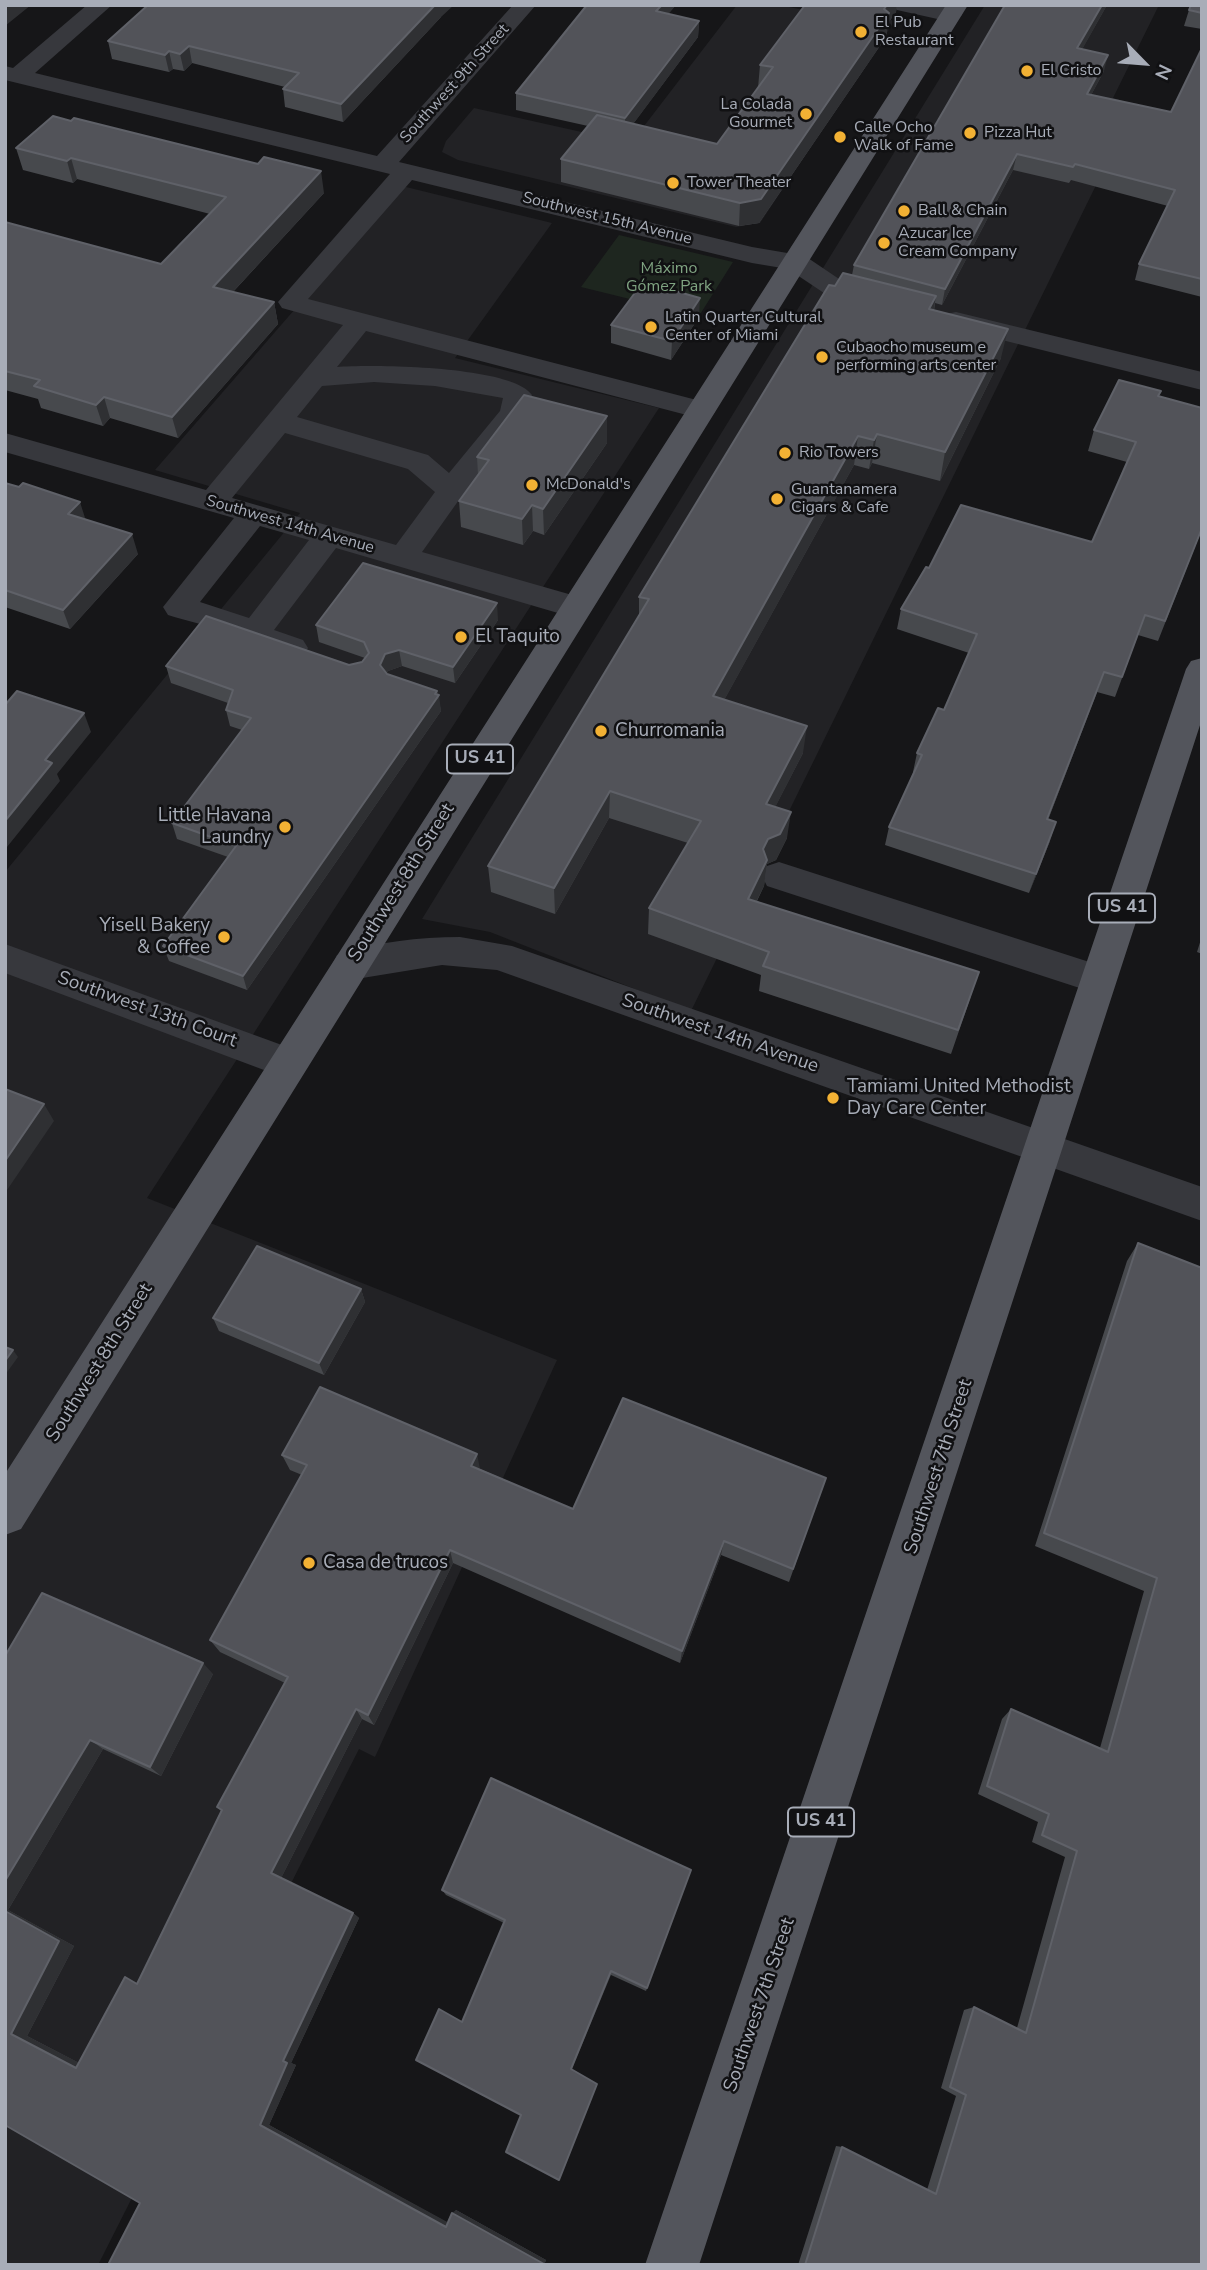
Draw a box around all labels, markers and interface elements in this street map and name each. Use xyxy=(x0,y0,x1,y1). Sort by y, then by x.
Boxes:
place label: El Pub Restaurant xyxy=(875,13,954,51)
street label: Southwest 9th Street xyxy=(396,21,514,147)
marker: El Pub Restaurant xyxy=(853,24,869,40)
north arrow xyxy=(1109,28,1179,98)
text: N xyxy=(1148,60,1178,84)
place label: El Cristo xyxy=(1041,61,1101,81)
marker: El Cristo xyxy=(1019,63,1035,79)
place label: La Colada Gourmet xyxy=(721,95,792,133)
marker: La Colada Gourmet xyxy=(798,106,814,122)
place label: Calle Ocho Walk of Fame xyxy=(854,118,953,156)
place label: Pizza Hut xyxy=(984,123,1052,143)
marker: Pizza Hut xyxy=(962,125,978,141)
marker: Calle Ocho Walk of Fame xyxy=(832,129,848,145)
place label: Tower Theater xyxy=(687,173,791,193)
marker: Tower Theater xyxy=(665,175,681,191)
street label: Southwest 15th Avenue xyxy=(520,189,694,249)
place label: Ball & Chain xyxy=(918,201,1007,221)
marker: Ball & Chain xyxy=(896,203,912,219)
place label: Azucar Ice Cream Company xyxy=(898,224,1017,262)
marker: Azucar Ice Cream Company xyxy=(876,235,892,251)
park label: Máximo Gómez Park xyxy=(626,259,712,297)
place label: Latin Quarter Cultural Center of Miami xyxy=(665,308,822,346)
marker: Latin Quarter Cultural Center of Miami xyxy=(643,319,659,335)
place label: Cubaocho museum e performing arts center xyxy=(836,338,996,376)
marker: Cubaocho museum e performing arts center xyxy=(814,349,830,365)
place label: Rio Towers xyxy=(799,443,879,463)
marker: Rio Towers xyxy=(777,445,793,461)
place label: McDonald's xyxy=(546,475,631,495)
marker: McDonald's xyxy=(524,477,540,493)
place label: Guantanamera Cigars & Cafe xyxy=(791,480,897,518)
marker: Guantanamera Cigars & Cafe xyxy=(769,491,785,507)
street label: Southwest 14th Avenue xyxy=(204,492,376,558)
place label: El Taquito xyxy=(475,626,560,648)
marker: El Taquito xyxy=(453,629,469,645)
place label: Churromania xyxy=(615,720,725,742)
marker: Churromania xyxy=(593,723,609,739)
road number: US 41 xyxy=(447,744,513,774)
street label: Southwest 8th Street xyxy=(344,800,460,966)
place label: Little Havana Laundry xyxy=(158,805,271,849)
marker: Little Havana Laundry xyxy=(277,819,293,835)
road number: US 41 xyxy=(1089,894,1155,923)
place label: Yisell Bakery & Coffee xyxy=(99,915,210,959)
marker: Yisell Bakery & Coffee xyxy=(216,929,232,945)
street label: Southwest 13th Court xyxy=(54,967,240,1053)
street label: Southwest 14th Avenue xyxy=(619,990,821,1078)
place label: Tamiami United Methodist Day Care Center xyxy=(847,1076,1071,1120)
marker: Tamiami United Methodist Day Care Center xyxy=(825,1090,841,1106)
street label: Southwest 8th Street xyxy=(42,1280,158,1446)
street label: Southwest 7th Street xyxy=(900,1377,978,1557)
place label: Casa de trucos xyxy=(323,1552,448,1574)
marker: Casa de trucos xyxy=(301,1555,317,1571)
road number: US 41 xyxy=(788,1808,854,1836)
street label: Southwest 7th Street xyxy=(720,1915,800,2095)

